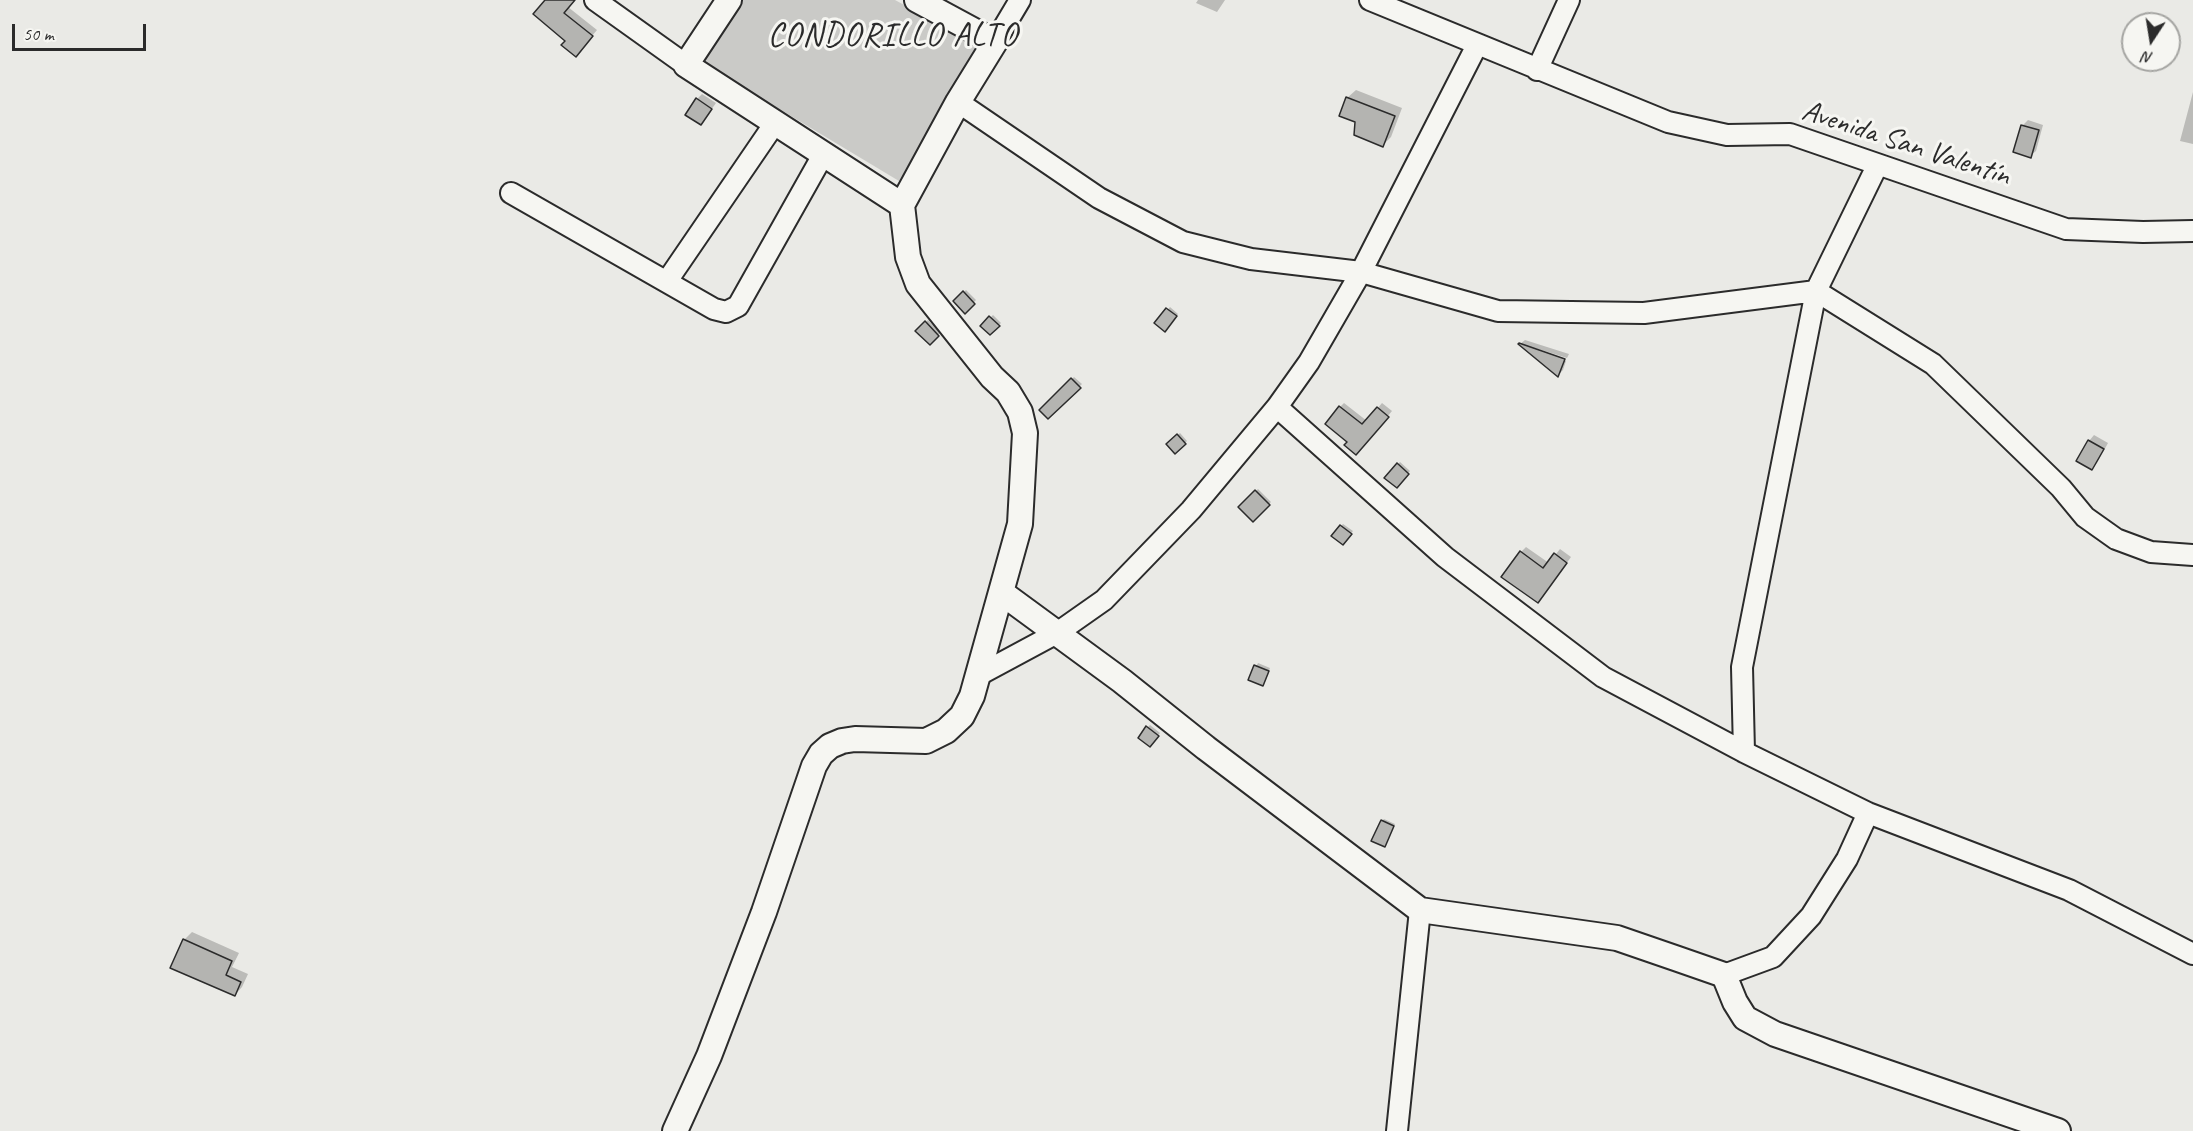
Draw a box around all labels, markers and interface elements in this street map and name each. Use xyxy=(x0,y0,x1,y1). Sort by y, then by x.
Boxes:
scale bar xyxy=(15,12,148,50)
north arrow xyxy=(2121,12,2181,72)
district label: CONDORILLO ALTO xyxy=(768,16,1018,56)
text: 50 m xyxy=(23,23,54,45)
text: N xyxy=(2141,47,2155,68)
street label: Avenida San Valentín xyxy=(1797,93,2015,195)

